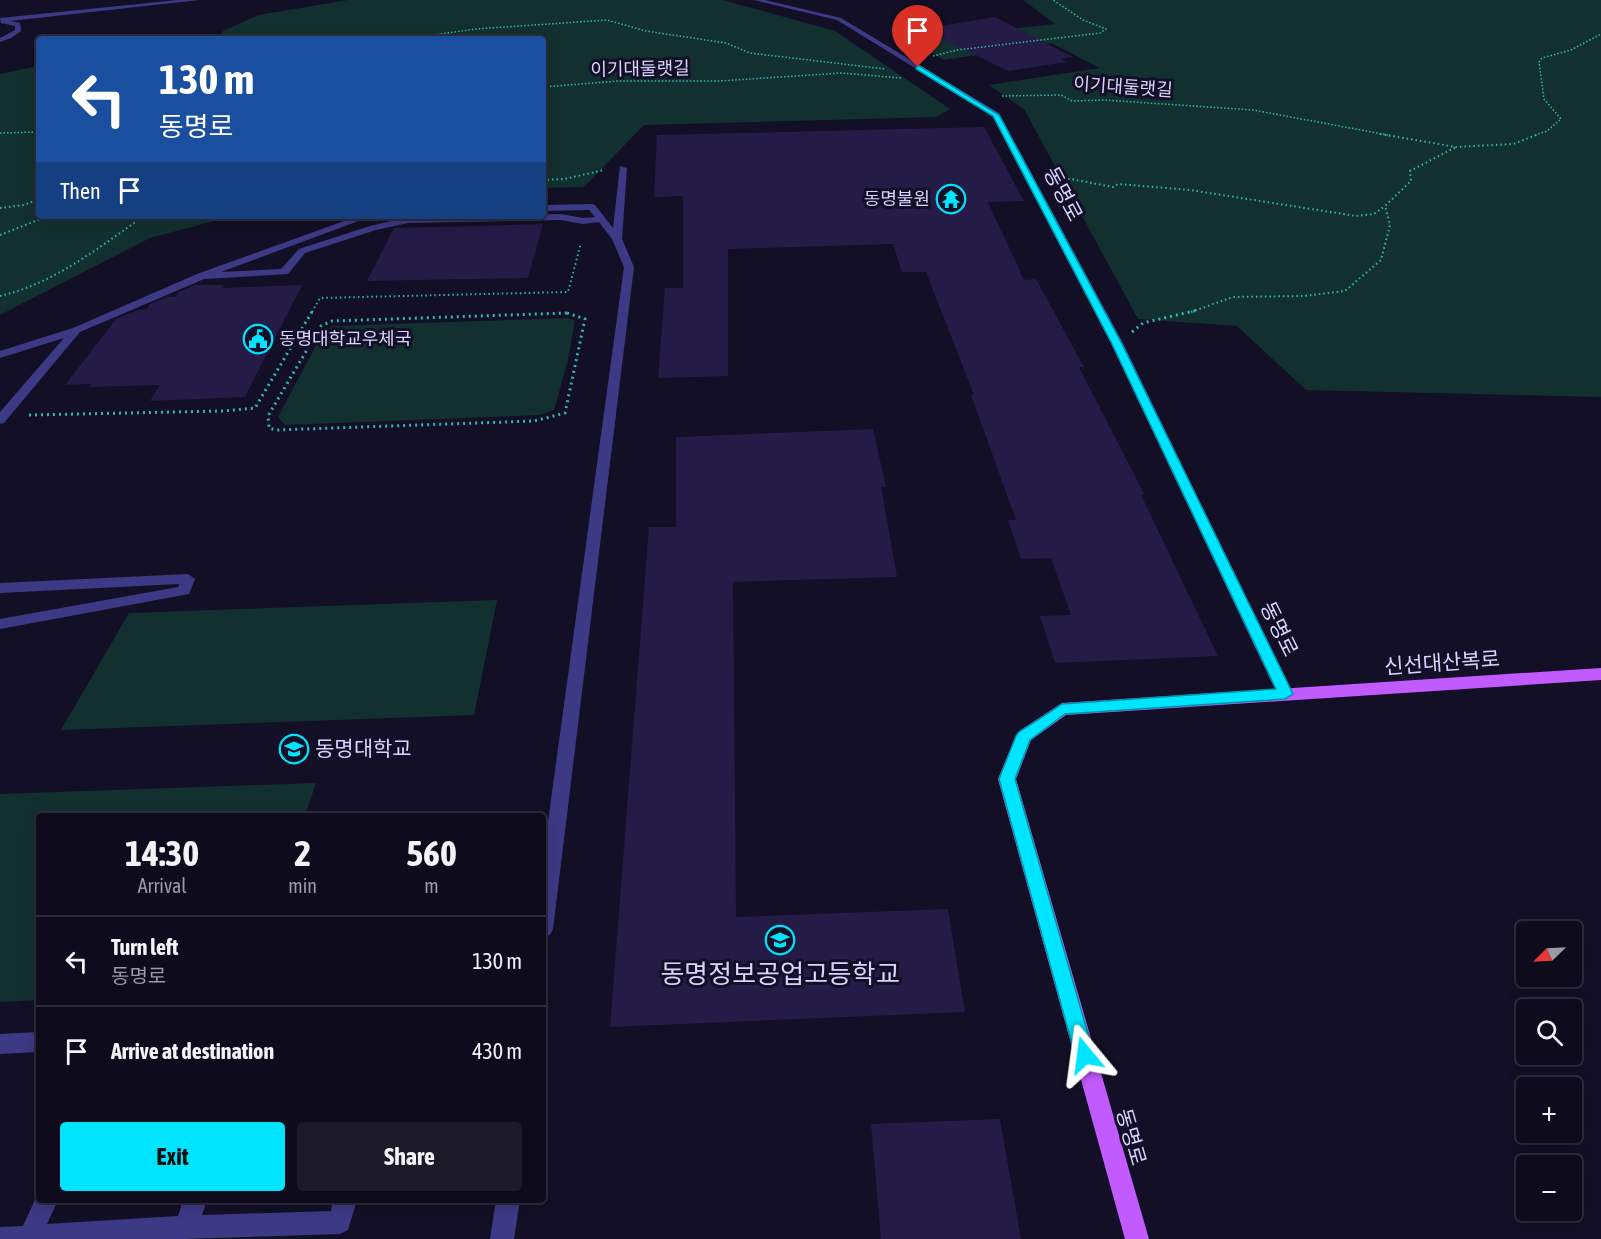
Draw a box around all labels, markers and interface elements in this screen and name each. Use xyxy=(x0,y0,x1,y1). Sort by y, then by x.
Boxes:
pin xyxy=(892,5,943,67)
icon: arrive xyxy=(901,14,934,47)
text: 130 m xyxy=(159,55,254,103)
street label: 이기대둘랫길 xyxy=(590,57,690,80)
icon: left xyxy=(60,60,138,138)
street label: 이기대둘랫길 xyxy=(1073,73,1173,100)
text: 동명로 xyxy=(159,111,234,142)
street label: 동명로 xyxy=(1040,162,1088,225)
icon: arrive xyxy=(113,174,146,207)
text: Then xyxy=(60,178,101,204)
temple icon: 동명불원 xyxy=(935,183,967,215)
place label: 동명불원 xyxy=(864,188,930,209)
public building icon: 동명대학교우체국 xyxy=(242,323,274,355)
place label: 동명대학교우체국 xyxy=(279,328,411,349)
street label: 동명로 xyxy=(1256,597,1303,660)
street label: 신선대산복로 xyxy=(1383,646,1501,678)
school or university icon: 동명대학교 xyxy=(278,733,310,765)
place label: 동명대학교 xyxy=(315,736,412,760)
text: 14:30 xyxy=(125,832,199,874)
text: 2 xyxy=(294,832,311,874)
text: 560 xyxy=(406,832,457,874)
text: Arrival xyxy=(138,874,187,897)
text: min xyxy=(288,874,317,897)
text: m xyxy=(424,874,439,897)
north arrow xyxy=(1516,921,1582,987)
map controls xyxy=(1516,921,1582,1221)
school or university icon: 동명정보공업고등학교 xyxy=(764,924,796,956)
text: Turn left xyxy=(111,934,178,960)
icon: left xyxy=(60,945,93,978)
text: 130 m xyxy=(472,948,522,974)
place label: 동명정보공업고등학교 xyxy=(660,959,900,989)
text: 동명로 xyxy=(111,964,166,987)
button: search xyxy=(1516,999,1582,1065)
position arrow xyxy=(1053,1023,1117,1087)
icon: arrive xyxy=(60,1035,93,1068)
text: Arrive at destination xyxy=(111,1038,274,1064)
text: 430 m xyxy=(472,1038,522,1064)
button: + xyxy=(1516,1077,1582,1143)
street label: 동명로 xyxy=(1112,1106,1151,1168)
button: Exit xyxy=(60,1122,285,1191)
button: Share xyxy=(297,1122,522,1191)
button: − xyxy=(1516,1155,1582,1221)

